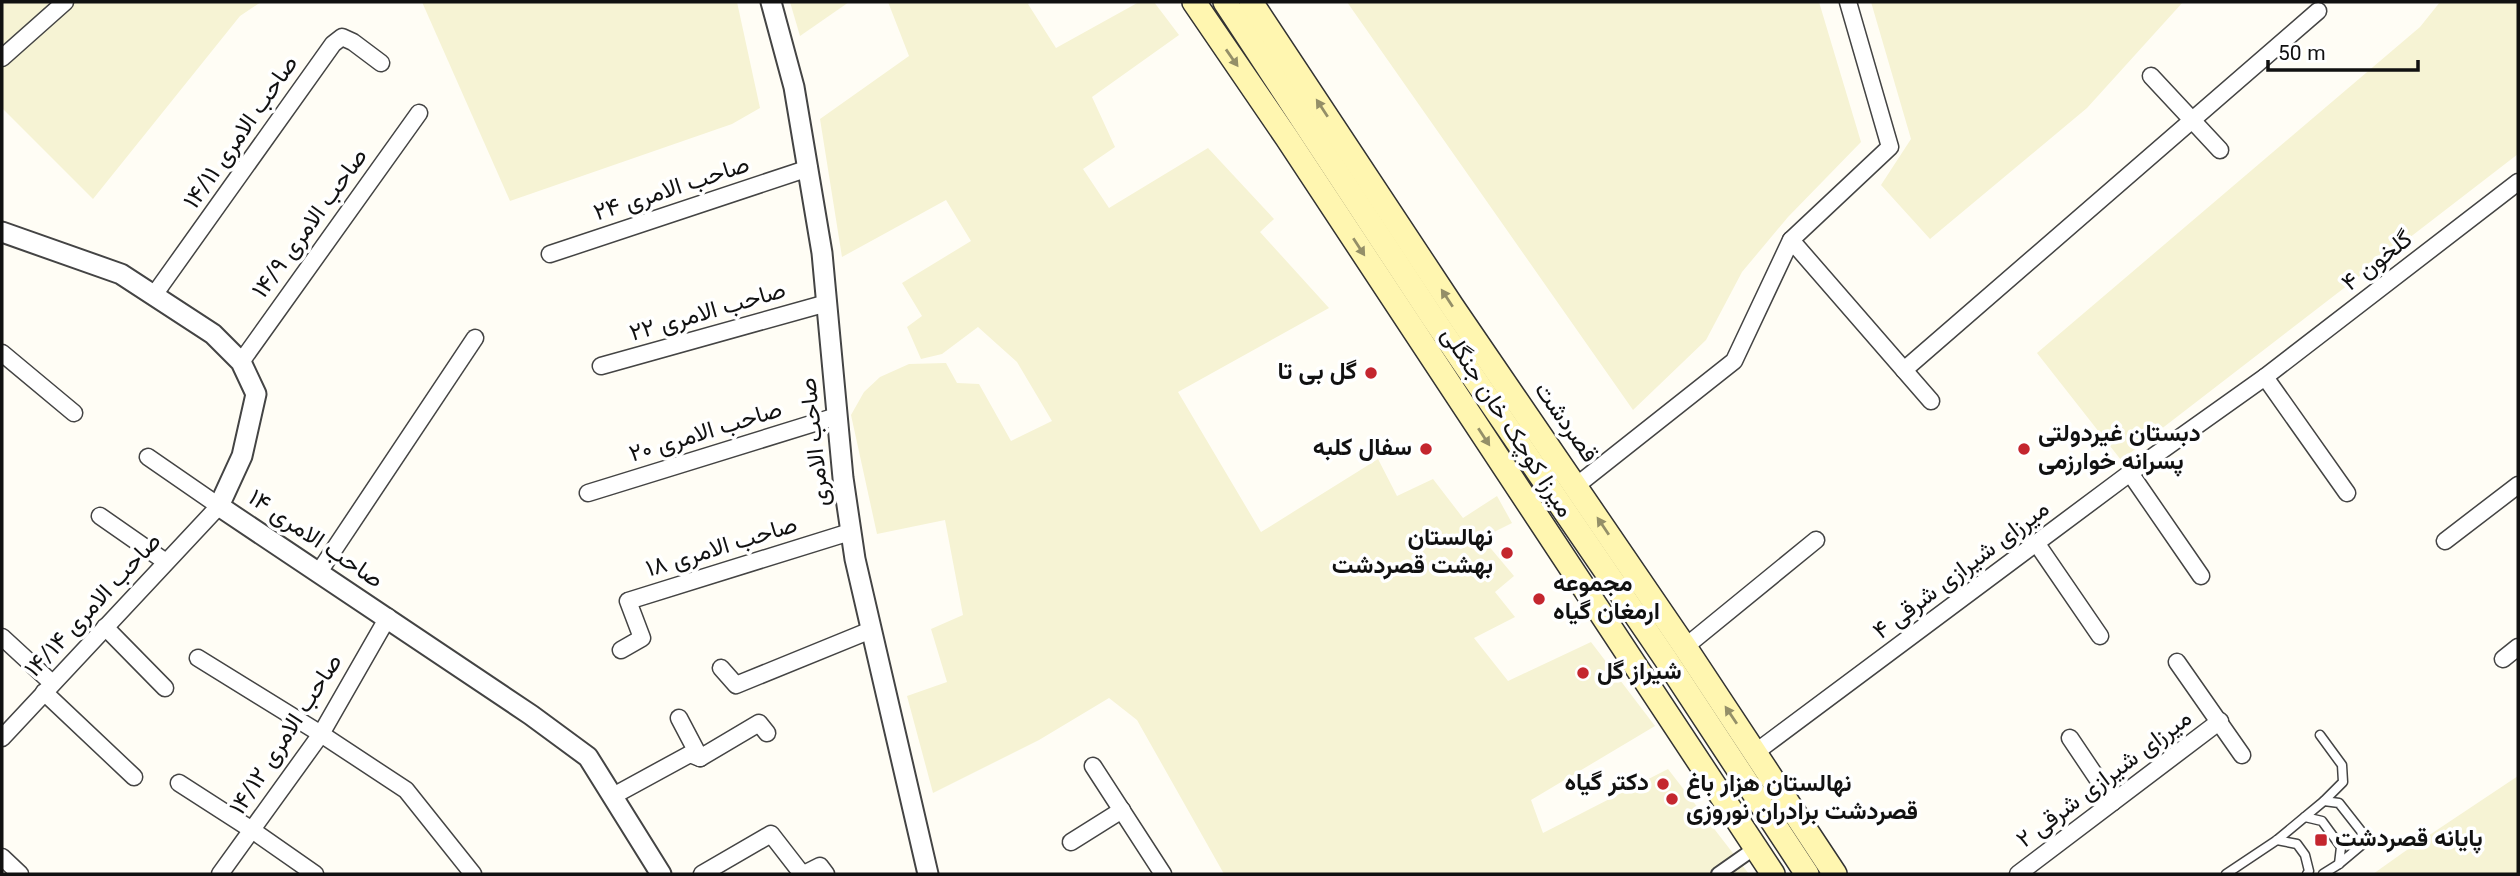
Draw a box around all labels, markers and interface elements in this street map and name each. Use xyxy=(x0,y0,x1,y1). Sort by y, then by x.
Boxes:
scale bar xyxy=(2268,28,2418,72)
text: 50 m xyxy=(2278,38,2326,71)
street label: ۱۴/۱۱ صاحب الامری xyxy=(175,48,309,218)
one-way arrow xyxy=(1225,49,1239,67)
one-way arrow xyxy=(1315,99,1329,117)
street label: ۱۴/۹ صاحب الامری xyxy=(243,141,379,307)
street label: ۲۴ صاحب الامری xyxy=(589,147,755,233)
street label: ۴ گلخون xyxy=(2334,222,2422,302)
one-way arrow xyxy=(1352,238,1366,256)
street label: ۲۲ صاحب الامری xyxy=(625,273,791,353)
one-way arrow xyxy=(1440,289,1454,307)
street label: میرزا کوچک خان جنگلی xyxy=(1430,320,1582,526)
place label: گل بی تا xyxy=(1278,354,1357,392)
marker: گل بی تا xyxy=(1363,365,1379,381)
street label: قصردشت xyxy=(1523,375,1607,471)
street label: صاحب الامری xyxy=(790,376,842,508)
street label: ۲۰ صاحب الامری xyxy=(625,392,787,474)
place label: دبستان غیردولتی پسرانه خوارزمی xyxy=(2038,416,2201,482)
one-way arrow xyxy=(1477,428,1491,446)
place label: سفال کلبه xyxy=(1313,430,1412,468)
marker: سفال کلبه xyxy=(1418,441,1434,457)
marker: دبستان غیردولتی پسرانه خوارزمی xyxy=(2016,441,2032,457)
street label: ۱۴ صاحب الامری xyxy=(240,480,390,600)
street label: ۴ میرزای شیرازی شرقی xyxy=(1865,492,2059,650)
street label: ۱۸ صاحب الامری xyxy=(641,507,803,589)
one-way arrow xyxy=(1597,516,1610,536)
place label: نهالستان بهشت قصردشت xyxy=(1332,520,1493,586)
street label: ۱۴/۱۴ صاحب الامری xyxy=(16,525,172,687)
marker: نهالستان بهشت قصردشت xyxy=(1499,545,1515,561)
place label: مجموعه ارمغان گیاه xyxy=(1553,566,1660,632)
marker: مجموعه ارمغان گیاه xyxy=(1531,591,1547,607)
street label: ۱۴/۱۲ صاحب الامری xyxy=(220,647,354,823)
place label: شیراز گل xyxy=(1597,654,1682,692)
marker: شیراز گل xyxy=(1575,665,1591,681)
street label: ۲ میرزای شیرازی شرقی xyxy=(2009,701,2201,859)
one-way arrow xyxy=(1724,705,1737,725)
place label: دکتر گیاه xyxy=(1564,765,1649,803)
place label: نهالستان هزار باغ قصردشت برادران نوروزی xyxy=(1686,766,1918,832)
marker: دکتر گیاه xyxy=(1655,776,1671,792)
marker: نهالستان هزار باغ قصردشت برادران نوروزی xyxy=(1664,791,1680,807)
place label: پایانه قصردشت xyxy=(2335,821,2483,859)
marker: پایانه قصردشت xyxy=(2313,832,2329,848)

